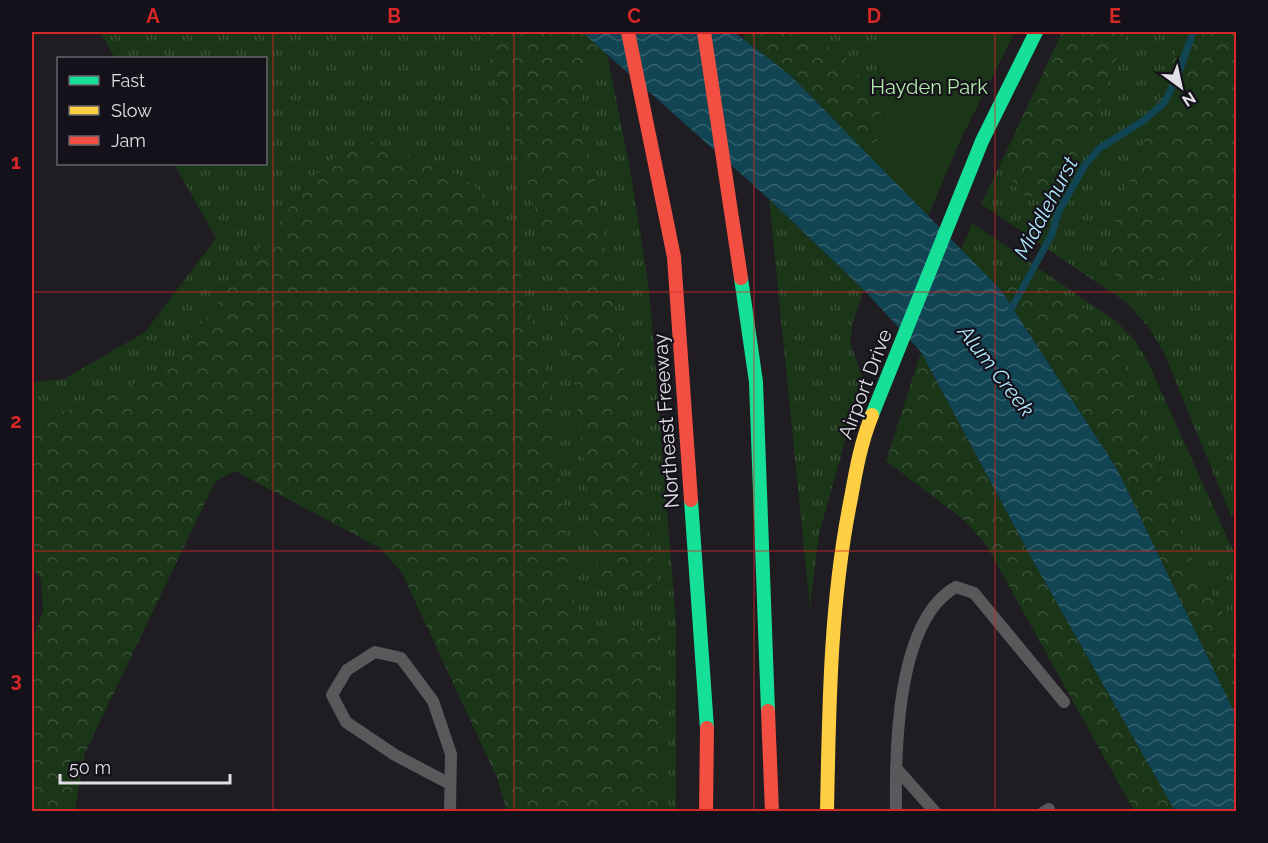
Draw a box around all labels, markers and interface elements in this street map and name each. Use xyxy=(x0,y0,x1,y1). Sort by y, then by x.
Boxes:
text: A xyxy=(146,4,160,28)
text: B xyxy=(387,4,401,28)
text: C xyxy=(627,4,641,28)
text: D xyxy=(867,4,881,28)
text: E xyxy=(1109,4,1121,28)
legend xyxy=(57,57,267,165)
north arrow xyxy=(1151,57,1211,117)
text: Fast xyxy=(111,70,145,91)
park label: Hayden Park xyxy=(870,75,988,99)
text: N xyxy=(1179,88,1199,110)
text: Slow xyxy=(111,100,152,121)
text: Jam xyxy=(111,130,146,151)
text: 1 xyxy=(11,150,21,174)
water label: Middlehurst xyxy=(1008,153,1083,263)
water label: Alum Creek xyxy=(952,319,1040,421)
street label: Airport Drive xyxy=(833,325,897,442)
street label: Northeast Freeway xyxy=(648,333,684,509)
text: 2 xyxy=(10,409,22,433)
text: 3 xyxy=(10,668,22,692)
scale bar xyxy=(60,747,230,785)
text: 50 m xyxy=(69,757,111,778)

